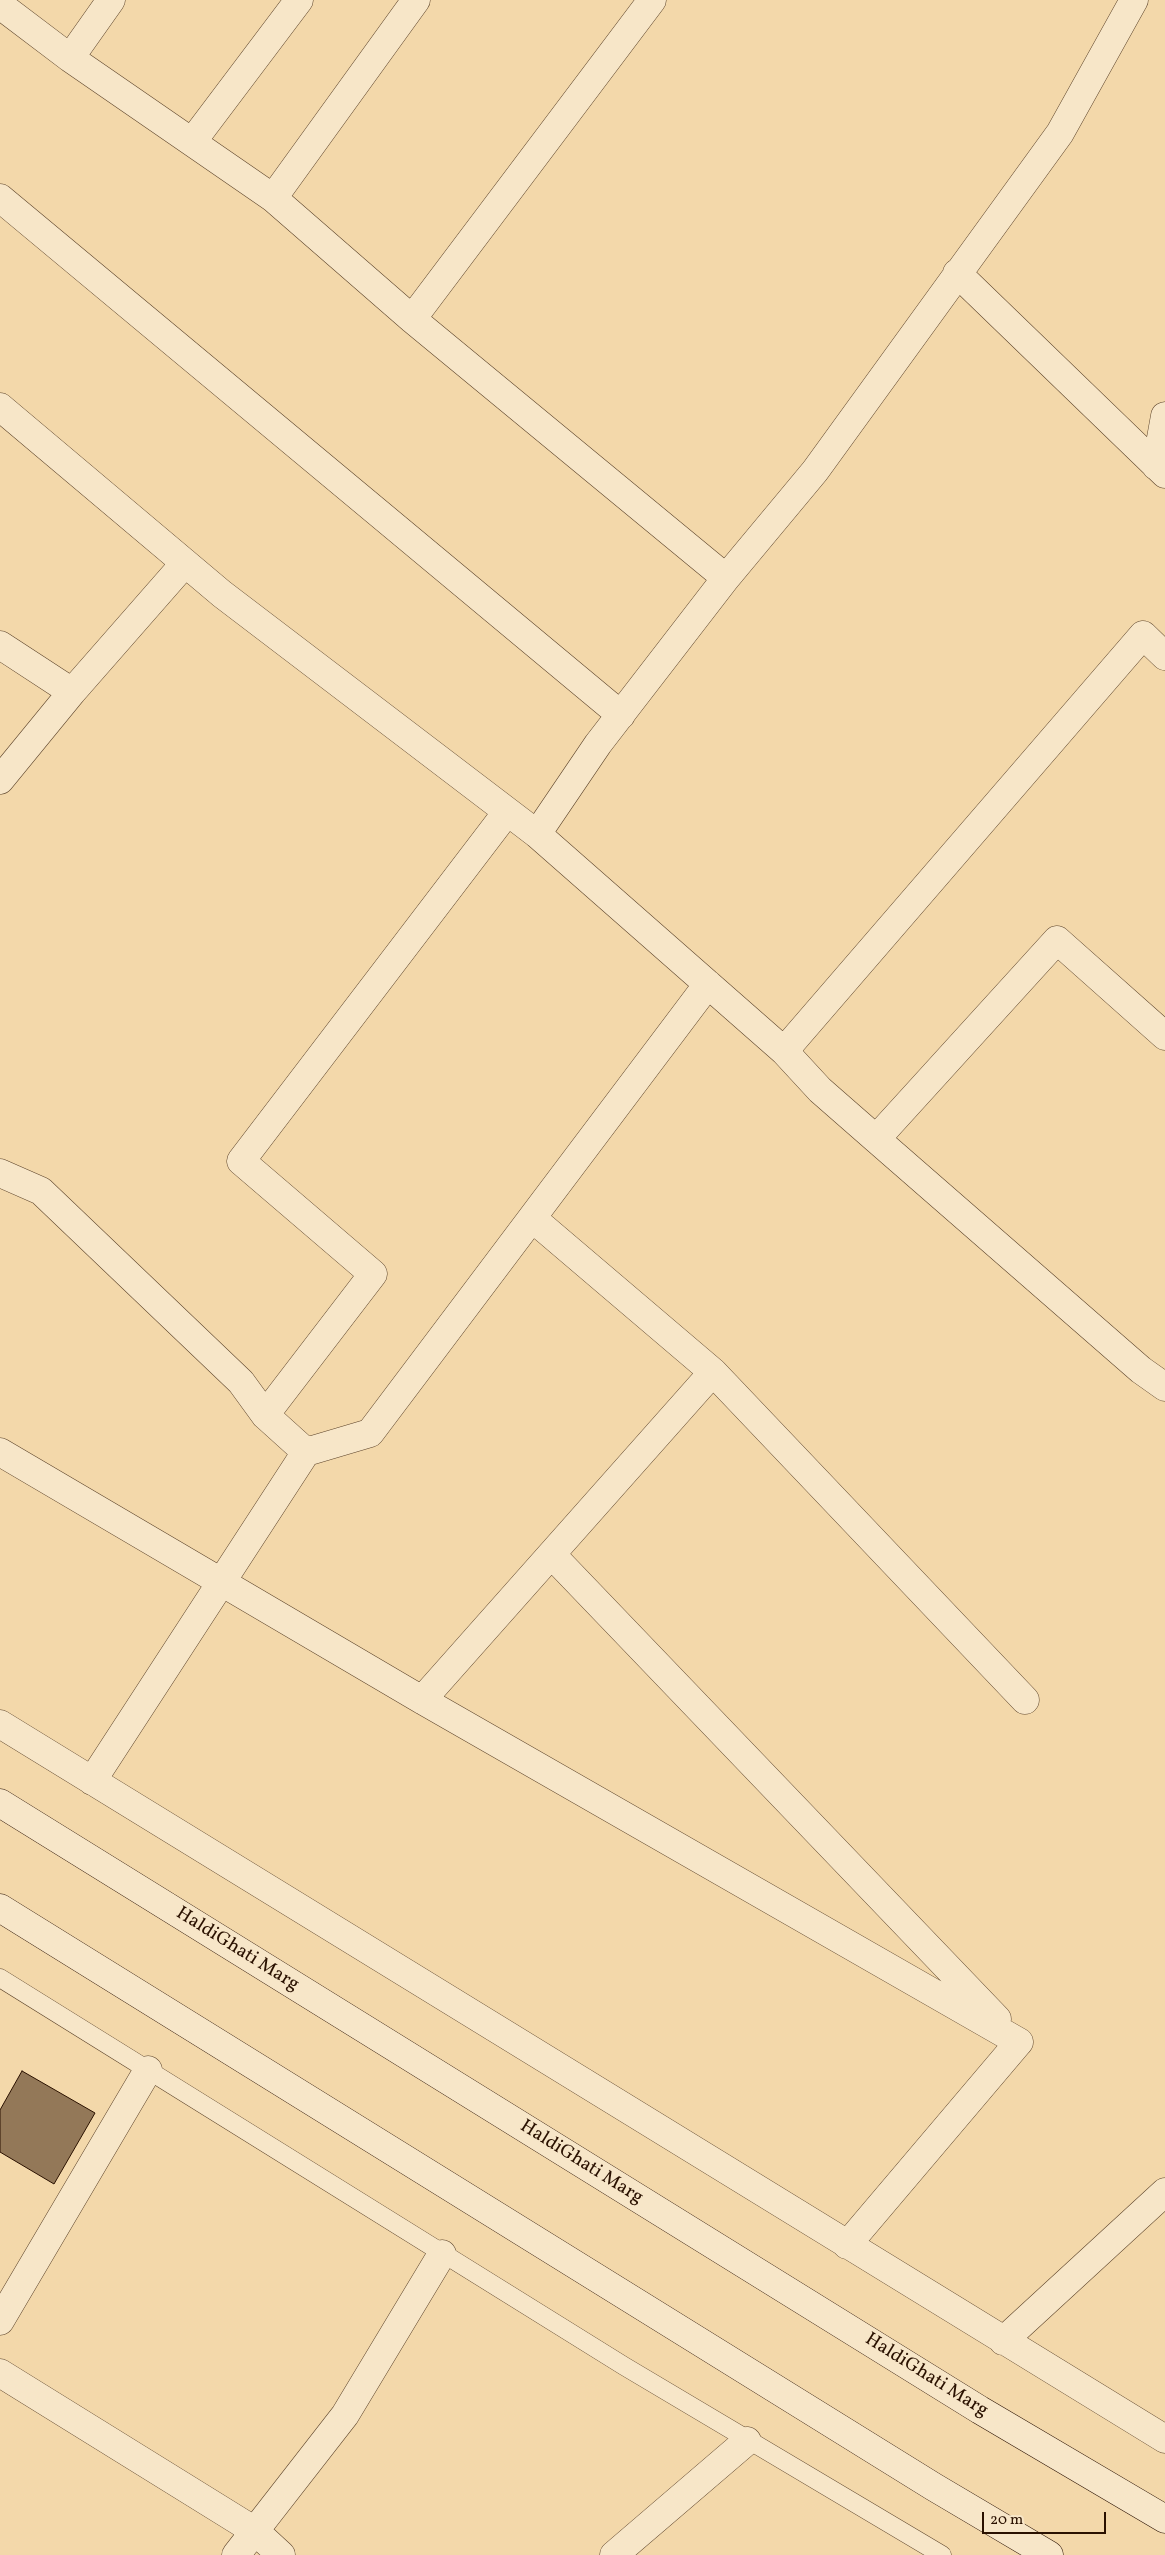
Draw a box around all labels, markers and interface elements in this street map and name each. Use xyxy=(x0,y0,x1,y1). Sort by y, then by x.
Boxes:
street label: HaldiGhati Marg xyxy=(171,1903,303,1997)
street label: HaldiGhati Marg xyxy=(515,2116,647,2210)
street label: HaldiGhati Marg xyxy=(860,2329,992,2423)
scale bar xyxy=(985,2502,1109,2534)
text: 20 m xyxy=(990,2510,1023,2531)

